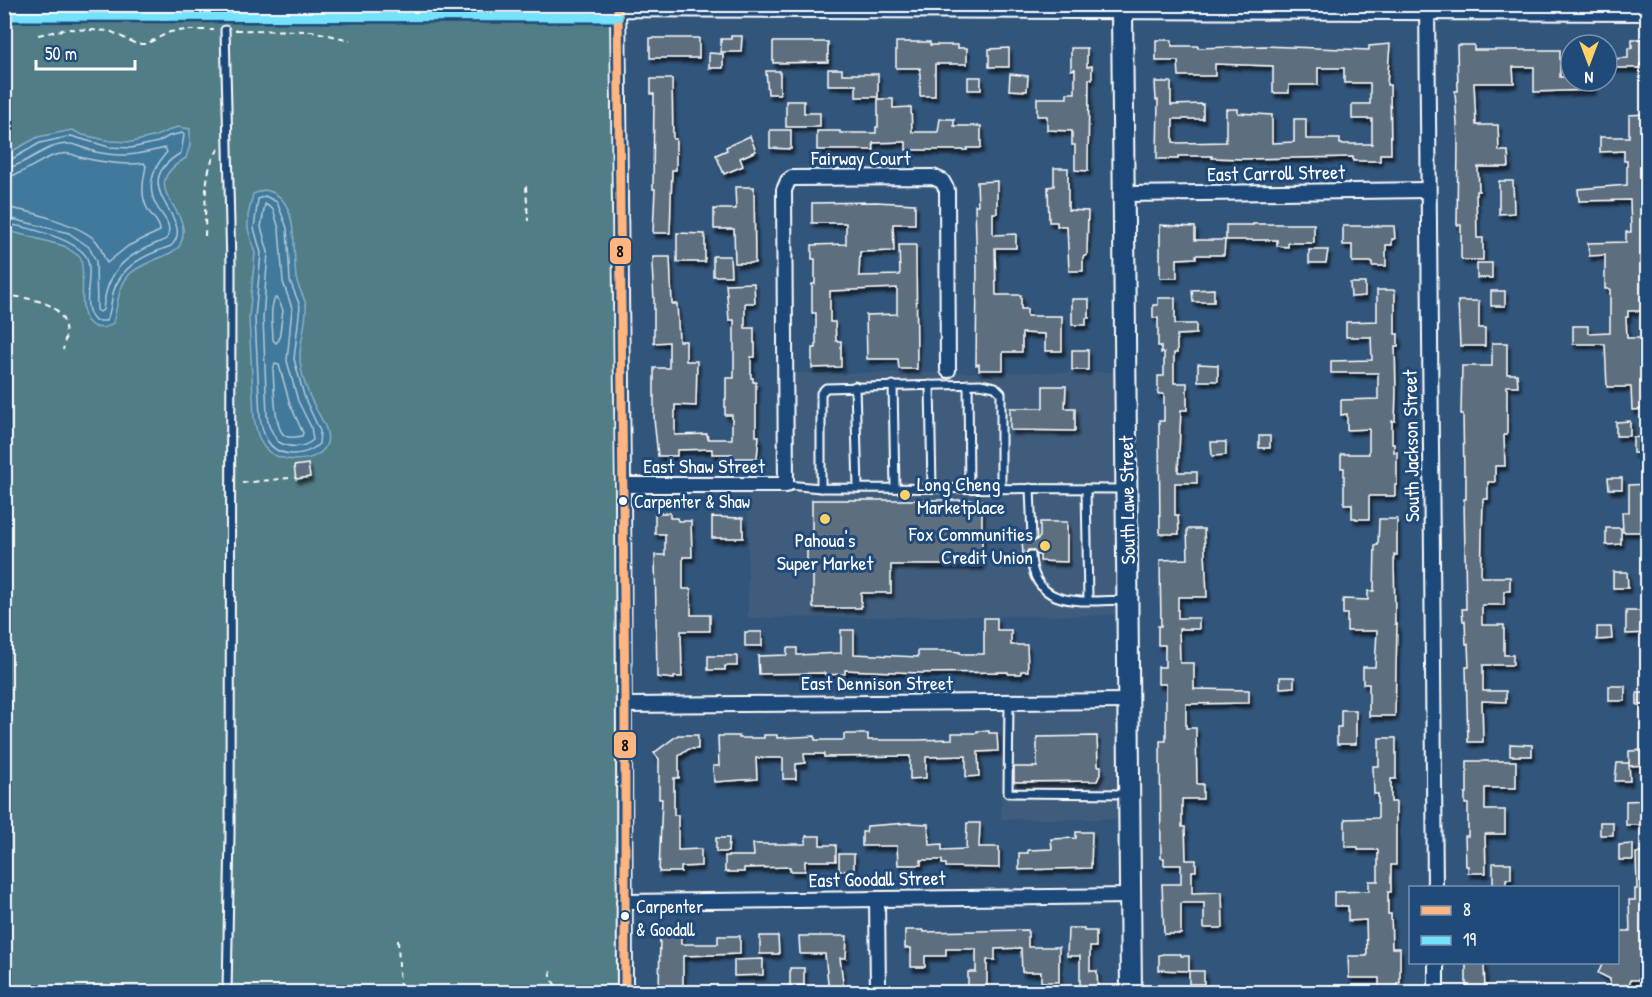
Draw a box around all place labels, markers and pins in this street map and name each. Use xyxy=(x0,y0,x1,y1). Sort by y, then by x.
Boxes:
place label: Long Cheng Marketplace xyxy=(917,470,1005,520)
marker: Long Cheng Marketplace xyxy=(898,488,912,502)
place label: Carpenter & Shaw xyxy=(634,489,750,514)
marker: Carpenter & Shaw xyxy=(617,495,629,507)
marker: Pahoua's Super Market xyxy=(818,512,832,526)
place label: Fox Communities Credit Union xyxy=(908,520,1033,570)
place label: Pahoua's Super Market xyxy=(777,526,874,576)
marker: Fox Communities Credit Union xyxy=(1038,539,1052,553)
place label: Carpenter & Goodall xyxy=(636,894,703,942)
marker: Carpenter & Goodall xyxy=(619,910,631,922)

